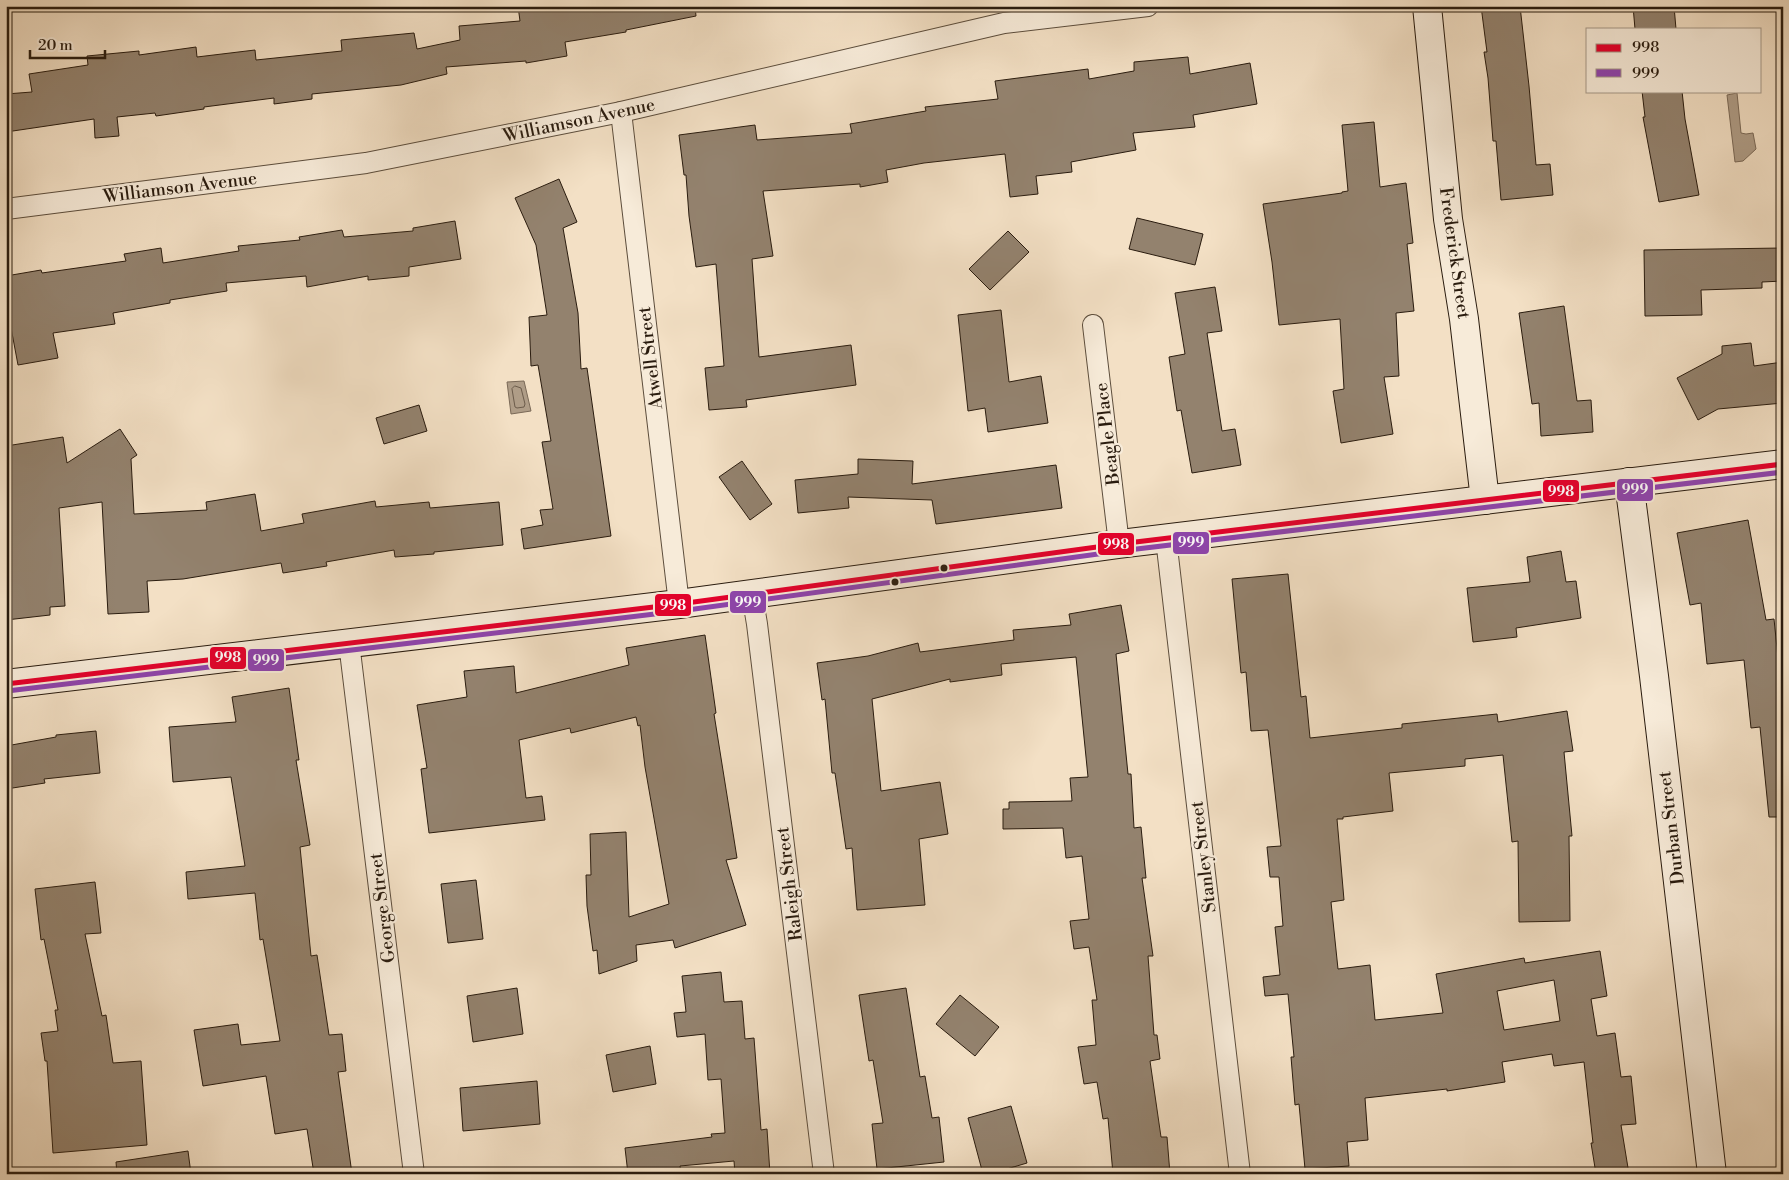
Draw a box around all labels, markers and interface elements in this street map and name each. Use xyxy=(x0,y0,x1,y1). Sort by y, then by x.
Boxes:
scale bar xyxy=(30,28,105,60)
legend xyxy=(1586,28,1762,92)
text: 20 m xyxy=(38,36,73,55)
text: 998 xyxy=(1632,38,1659,57)
text: 999 xyxy=(1632,64,1659,83)
street label: Williamson Avenue xyxy=(500,93,657,148)
street label: Williamson Avenue xyxy=(101,167,258,208)
street label: Frederick Street xyxy=(1434,186,1475,321)
street label: Atwell Street xyxy=(633,305,668,412)
street label: Beagle Place xyxy=(1090,381,1125,488)
line badge: 999 xyxy=(1616,478,1654,502)
line badge: 998 xyxy=(1542,479,1580,503)
text: 999 xyxy=(1622,481,1648,499)
text: 998 xyxy=(1548,483,1574,501)
line badge: 999 xyxy=(1172,531,1210,555)
line badge: 998 xyxy=(1097,532,1135,556)
text: 999 xyxy=(1178,534,1204,552)
text: 998 xyxy=(1103,536,1129,554)
unlabelled marker xyxy=(939,563,949,573)
unlabelled marker xyxy=(890,577,900,587)
line badge: 999 xyxy=(729,590,767,614)
line badge: 998 xyxy=(654,593,692,617)
text: 999 xyxy=(735,594,761,612)
text: 998 xyxy=(660,597,686,615)
line badge: 998 xyxy=(209,646,247,670)
line badge: 999 xyxy=(247,648,285,672)
text: 998 xyxy=(215,649,241,667)
text: 999 xyxy=(253,652,279,670)
street label: Durban Street xyxy=(1653,769,1690,886)
street label: Stanley Street xyxy=(1185,799,1222,914)
street label: Raleigh Street xyxy=(771,825,808,942)
street label: George Street xyxy=(364,851,401,964)

